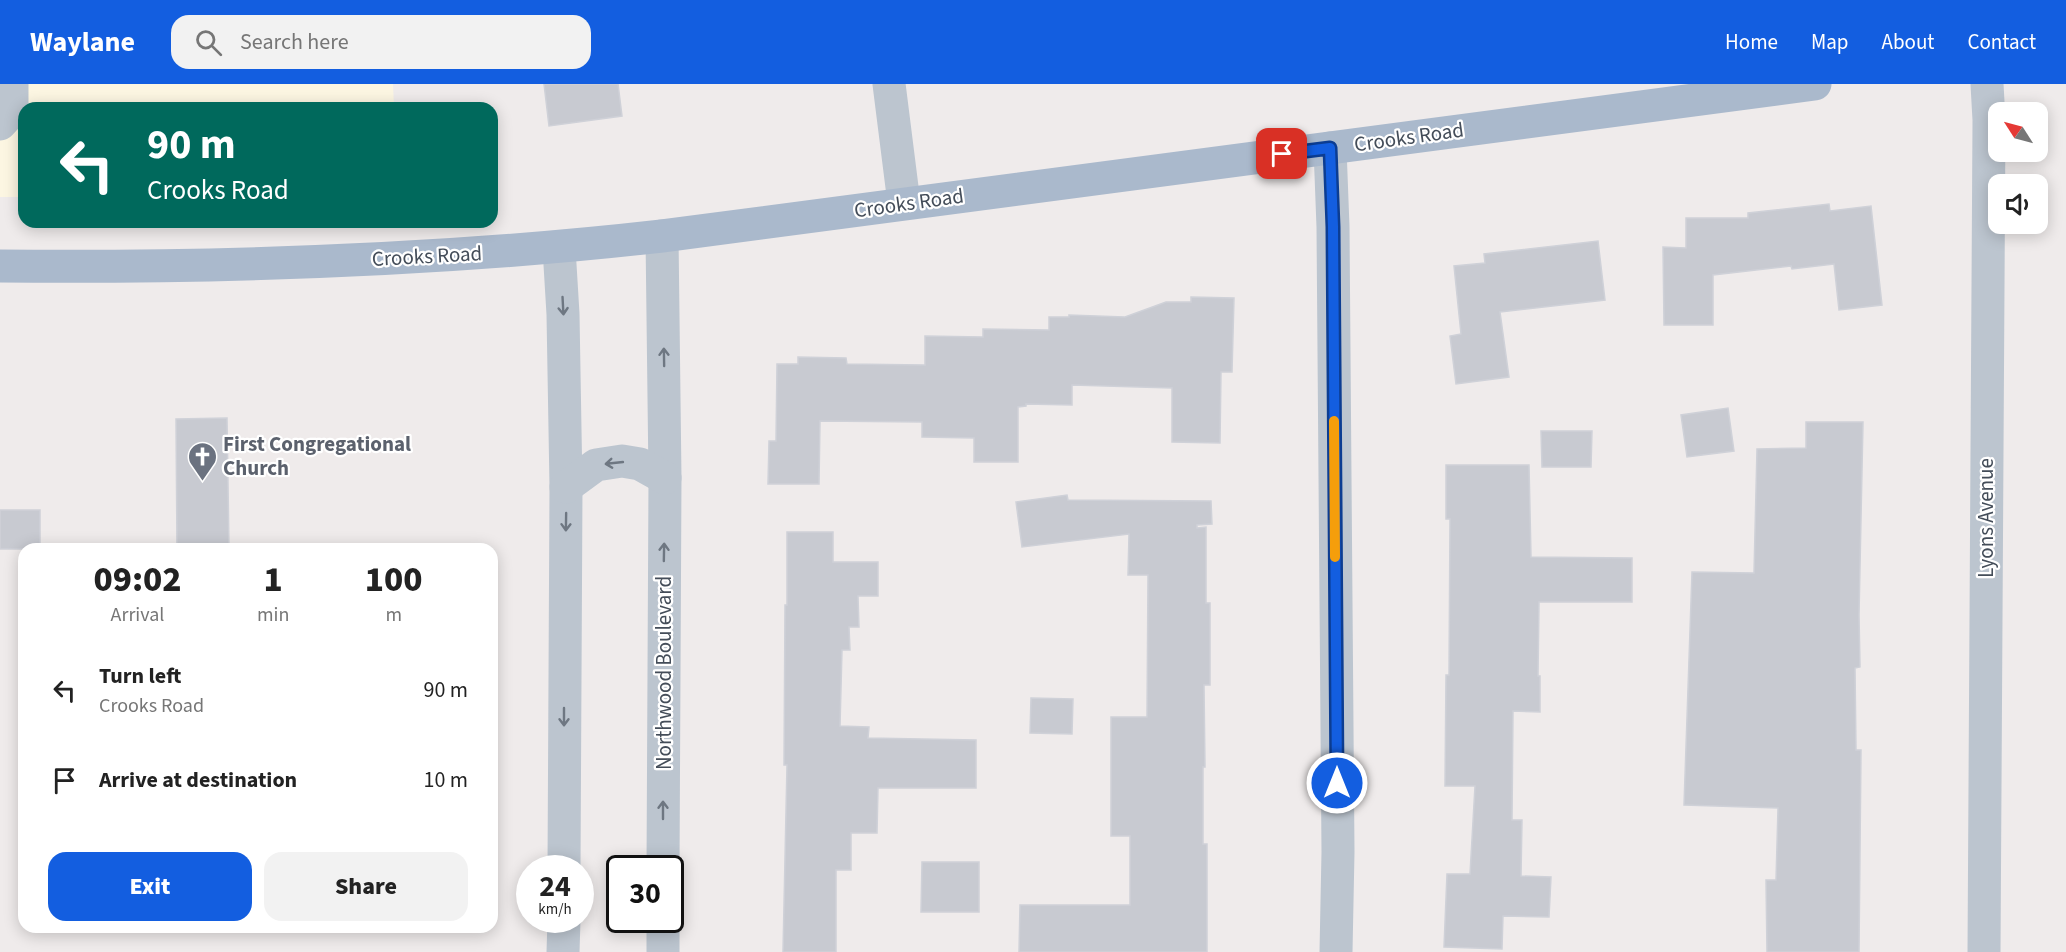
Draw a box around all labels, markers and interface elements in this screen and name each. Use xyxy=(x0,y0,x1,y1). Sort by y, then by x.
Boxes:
search box xyxy=(171,15,591,69)
text: Waylane xyxy=(30,22,135,62)
icon: search xyxy=(192,26,225,59)
text: Search here xyxy=(240,26,349,58)
text: Home xyxy=(1725,27,1778,57)
text: Map xyxy=(1811,27,1849,57)
text: About xyxy=(1882,27,1934,57)
text: Contact xyxy=(1967,27,2036,57)
north arrow xyxy=(1988,102,2048,162)
map controls xyxy=(1988,102,2048,234)
street label: Crooks Road xyxy=(1352,114,1466,160)
text: 90 m xyxy=(147,115,236,175)
icon: left xyxy=(48,126,126,204)
pin xyxy=(1256,128,1307,179)
icon: arrive xyxy=(1265,137,1298,170)
text: Crooks Road xyxy=(147,171,289,210)
button: sound xyxy=(1988,174,2048,234)
street label: Crooks Road xyxy=(852,180,966,226)
street label: Crooks Road xyxy=(371,238,483,274)
one-way arrow xyxy=(557,296,568,316)
one-way arrow xyxy=(658,348,669,368)
place label: First Congregational Church xyxy=(223,429,411,483)
church icon: First Congregational Church xyxy=(186,440,218,482)
one-way arrow xyxy=(605,458,624,469)
street label: Lyons Avenue xyxy=(1971,458,2001,578)
one-way arrow xyxy=(560,512,572,532)
one-way arrow xyxy=(659,543,670,563)
text: 09:02 xyxy=(93,554,182,605)
text: 1 xyxy=(264,554,283,605)
text: 100 xyxy=(365,554,423,605)
street label: Northwood Boulevard xyxy=(649,576,679,770)
text: Arrival xyxy=(111,601,164,629)
text: min xyxy=(257,601,289,629)
text: m xyxy=(385,601,402,629)
text: Turn left xyxy=(99,660,181,692)
icon: left xyxy=(48,674,81,707)
text: 90 m xyxy=(423,674,468,706)
text: Crooks Road xyxy=(99,692,204,720)
one-way arrow xyxy=(558,707,570,727)
position arrow xyxy=(1305,751,1369,815)
icon: arrive xyxy=(48,764,81,797)
text: Arrive at destination xyxy=(99,764,297,796)
text: 10 m xyxy=(423,764,468,796)
one-way arrow xyxy=(657,801,669,821)
button: Exit xyxy=(48,852,252,921)
button: Share xyxy=(264,852,468,921)
speed limit sign: 30 xyxy=(606,855,684,933)
text: 24 xyxy=(539,865,571,908)
text: km/h xyxy=(538,899,572,920)

